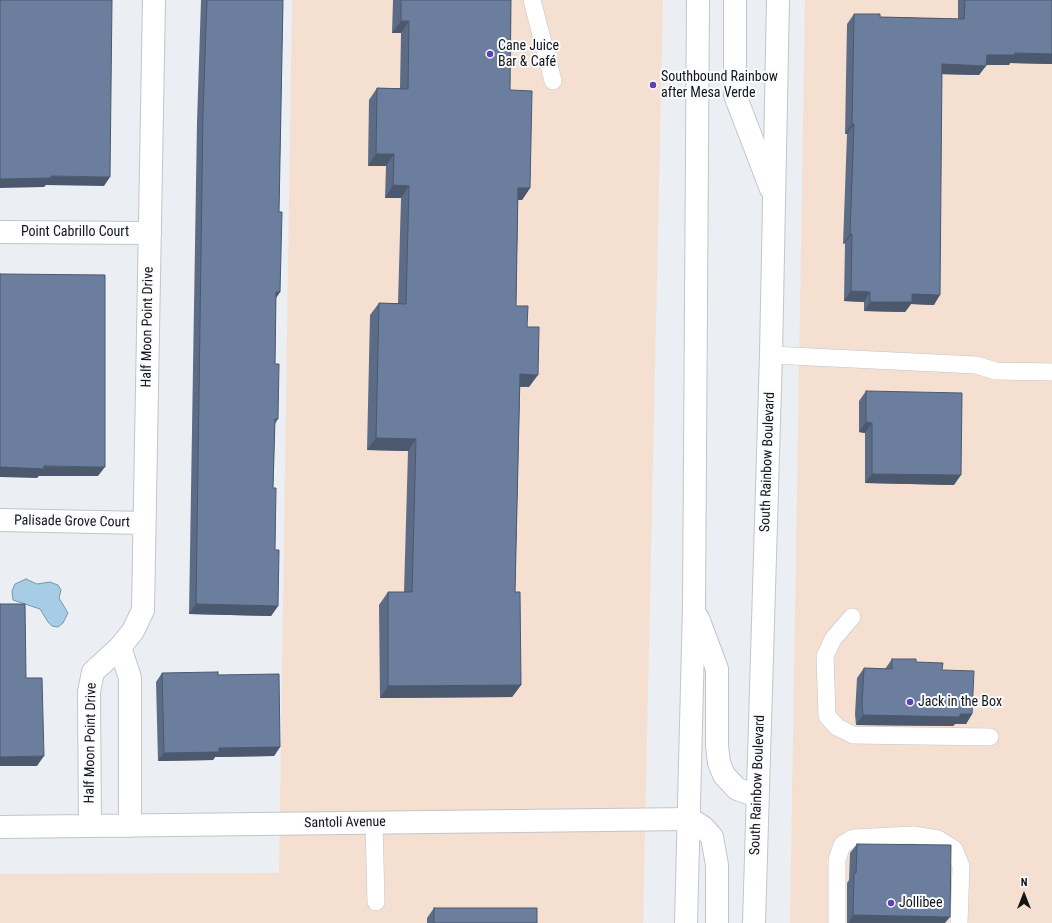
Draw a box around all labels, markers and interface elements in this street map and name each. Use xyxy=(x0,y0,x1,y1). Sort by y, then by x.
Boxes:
place label: Cane Juice Bar & Café xyxy=(498,38,559,70)
marker: Cane Juice Bar & Café xyxy=(485,49,495,59)
place label: Southbound Rainbow after Mesa Verde xyxy=(661,69,778,102)
marker: Southbound Rainbow after Mesa Verde xyxy=(648,80,658,90)
street label: Point Cabrillo Court xyxy=(21,224,129,240)
street label: Half Moon Point Drive xyxy=(139,266,157,388)
street label: South Rainbow Boulevard xyxy=(757,392,779,532)
street label: Palisade Grove Court xyxy=(14,513,130,531)
street label: Half Moon Point Drive xyxy=(82,682,100,804)
place label: Jack in the Box xyxy=(918,694,1002,710)
marker: Jack in the Box xyxy=(905,697,915,707)
street label: South Rainbow Boulevard xyxy=(747,715,769,855)
street label: Santoli Avenue xyxy=(304,814,386,832)
north arrow xyxy=(1004,875,1044,915)
text: N xyxy=(1021,876,1027,889)
place label: Jollibee xyxy=(899,895,942,911)
marker: Jollibee xyxy=(886,898,896,908)

